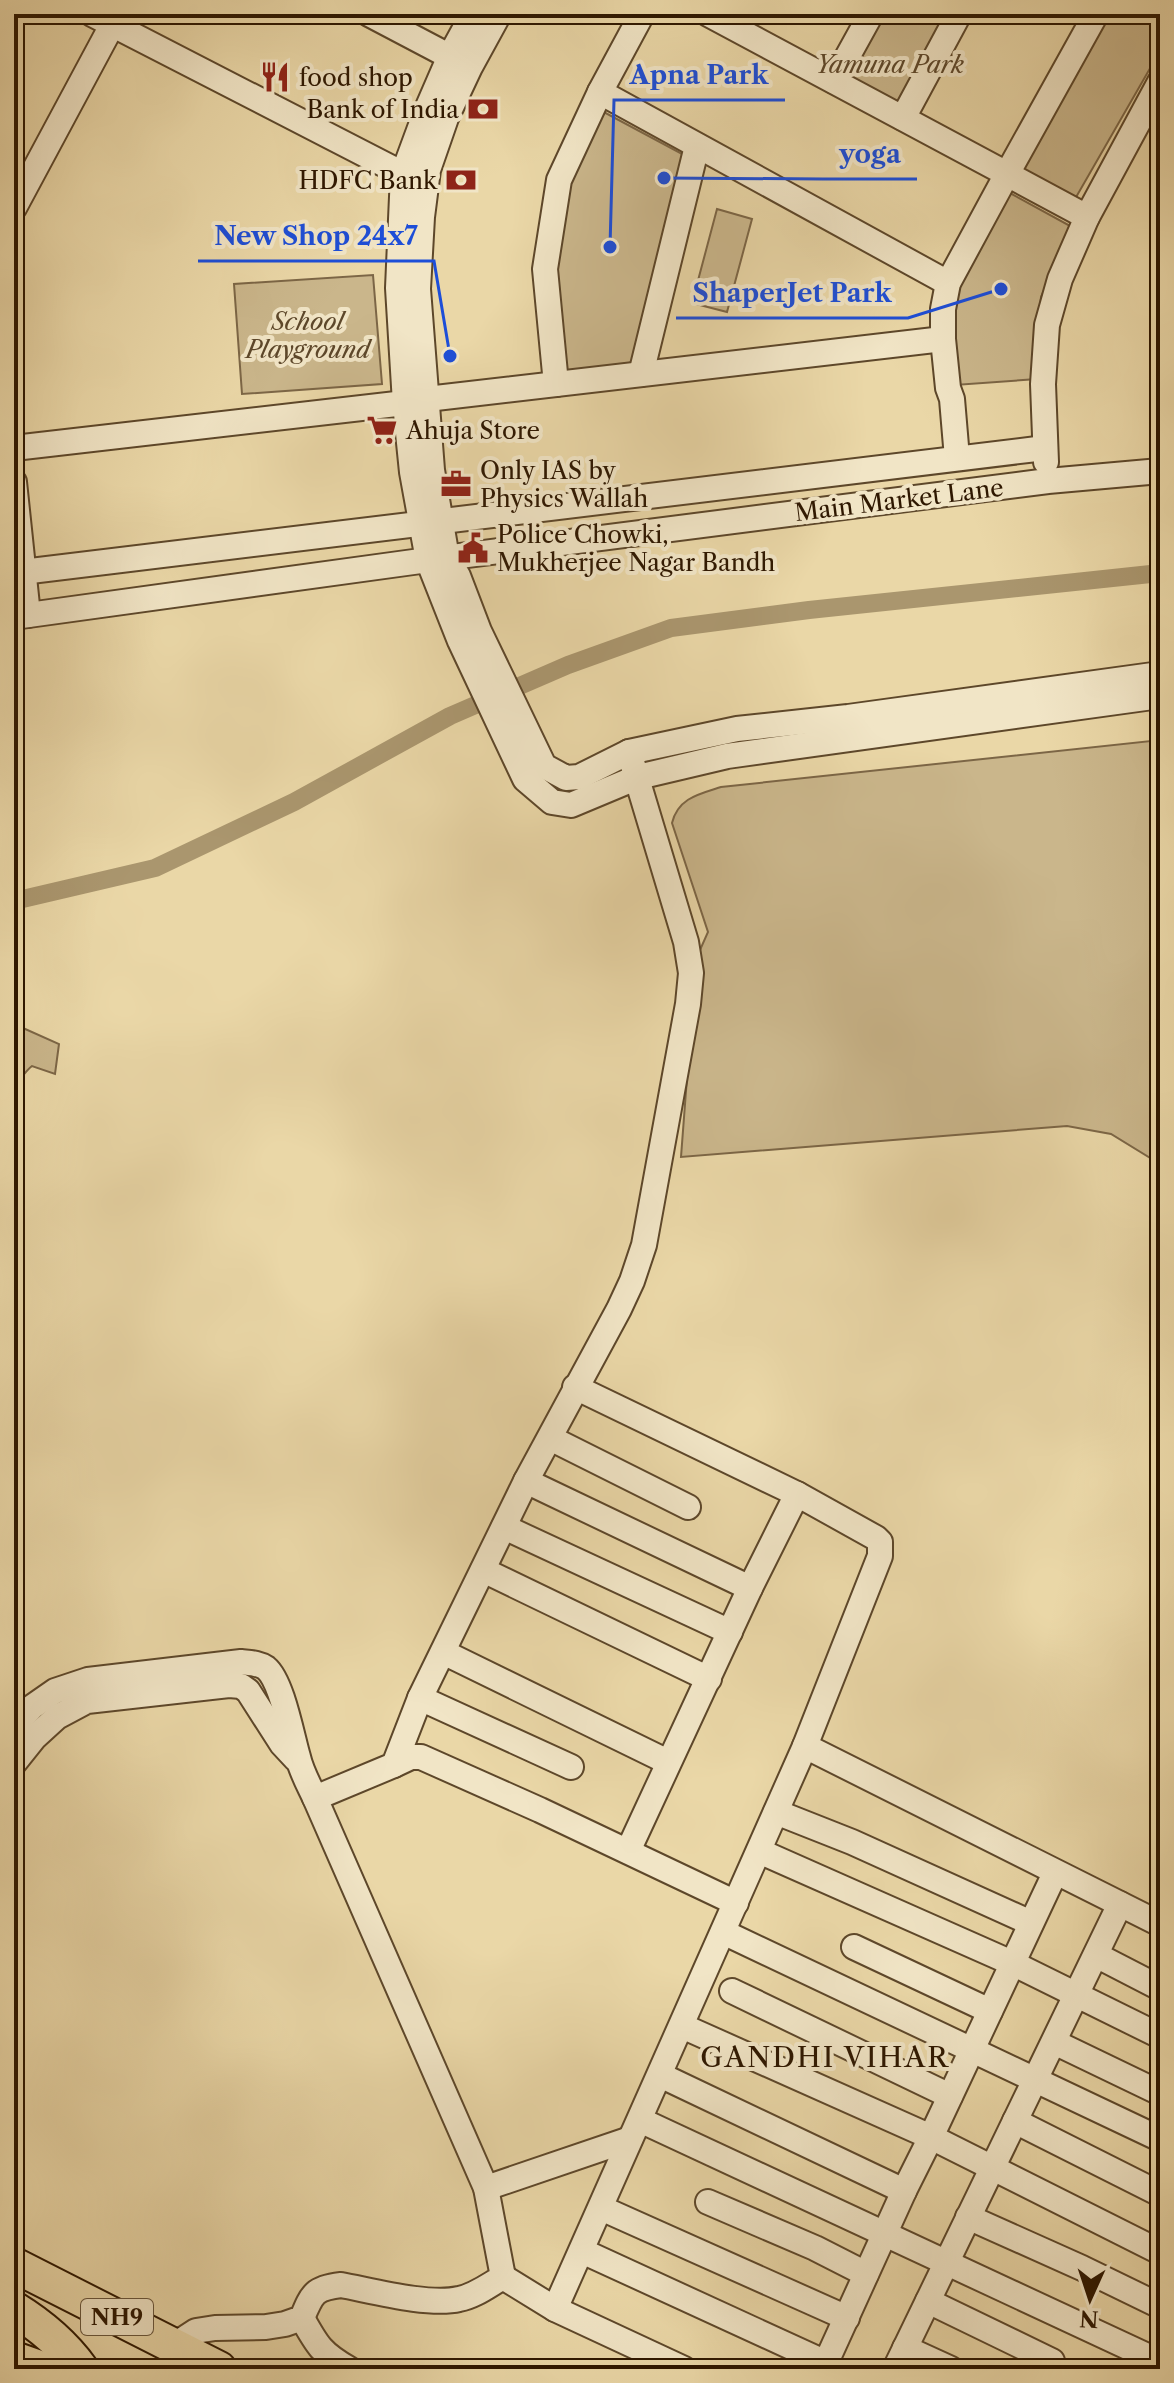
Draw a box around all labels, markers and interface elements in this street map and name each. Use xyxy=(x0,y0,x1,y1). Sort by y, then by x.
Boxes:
callout: Apna Park xyxy=(614,50,785,100)
park label: Yamuna Park xyxy=(816,50,964,79)
text: Apna Park xyxy=(629,59,769,91)
restaurant icon: food shop xyxy=(258,60,292,94)
place label: food shop xyxy=(299,63,413,92)
bank icon: Bank of India xyxy=(466,92,500,126)
place label: Bank of India xyxy=(307,95,459,124)
callout: yoga xyxy=(823,129,917,179)
text: yoga xyxy=(838,138,902,170)
bank icon: HDFC Bank xyxy=(444,163,478,197)
place label: HDFC Bank xyxy=(298,166,438,195)
callout: New Shop 24x7 xyxy=(198,211,434,261)
text: New Shop 24x7 xyxy=(214,220,418,252)
callout: ShaperJet Park xyxy=(676,268,908,318)
text: ShaperJet Park xyxy=(692,277,893,309)
park label: School Playground xyxy=(244,307,373,364)
supermarket icon: Ahuja Store xyxy=(365,413,399,447)
place label: Ahuja Store xyxy=(405,416,540,445)
place label: Only IAS by Physics Wallah xyxy=(480,456,648,513)
office icon: Only IAS by Physics Wallah xyxy=(439,467,473,501)
street label: Main Market Lane xyxy=(793,473,1005,527)
place label: Police Chowki, Mukherjee Nagar Bandh xyxy=(497,520,775,577)
public building icon: Police Chowki, Mukherjee Nagar Bandh xyxy=(456,531,490,565)
district label: GANDHI VIHAR xyxy=(700,2040,950,2074)
north arrow xyxy=(1050,2259,1130,2339)
road number: NH9 xyxy=(81,2299,153,2335)
text: N xyxy=(1079,2304,1099,2332)

